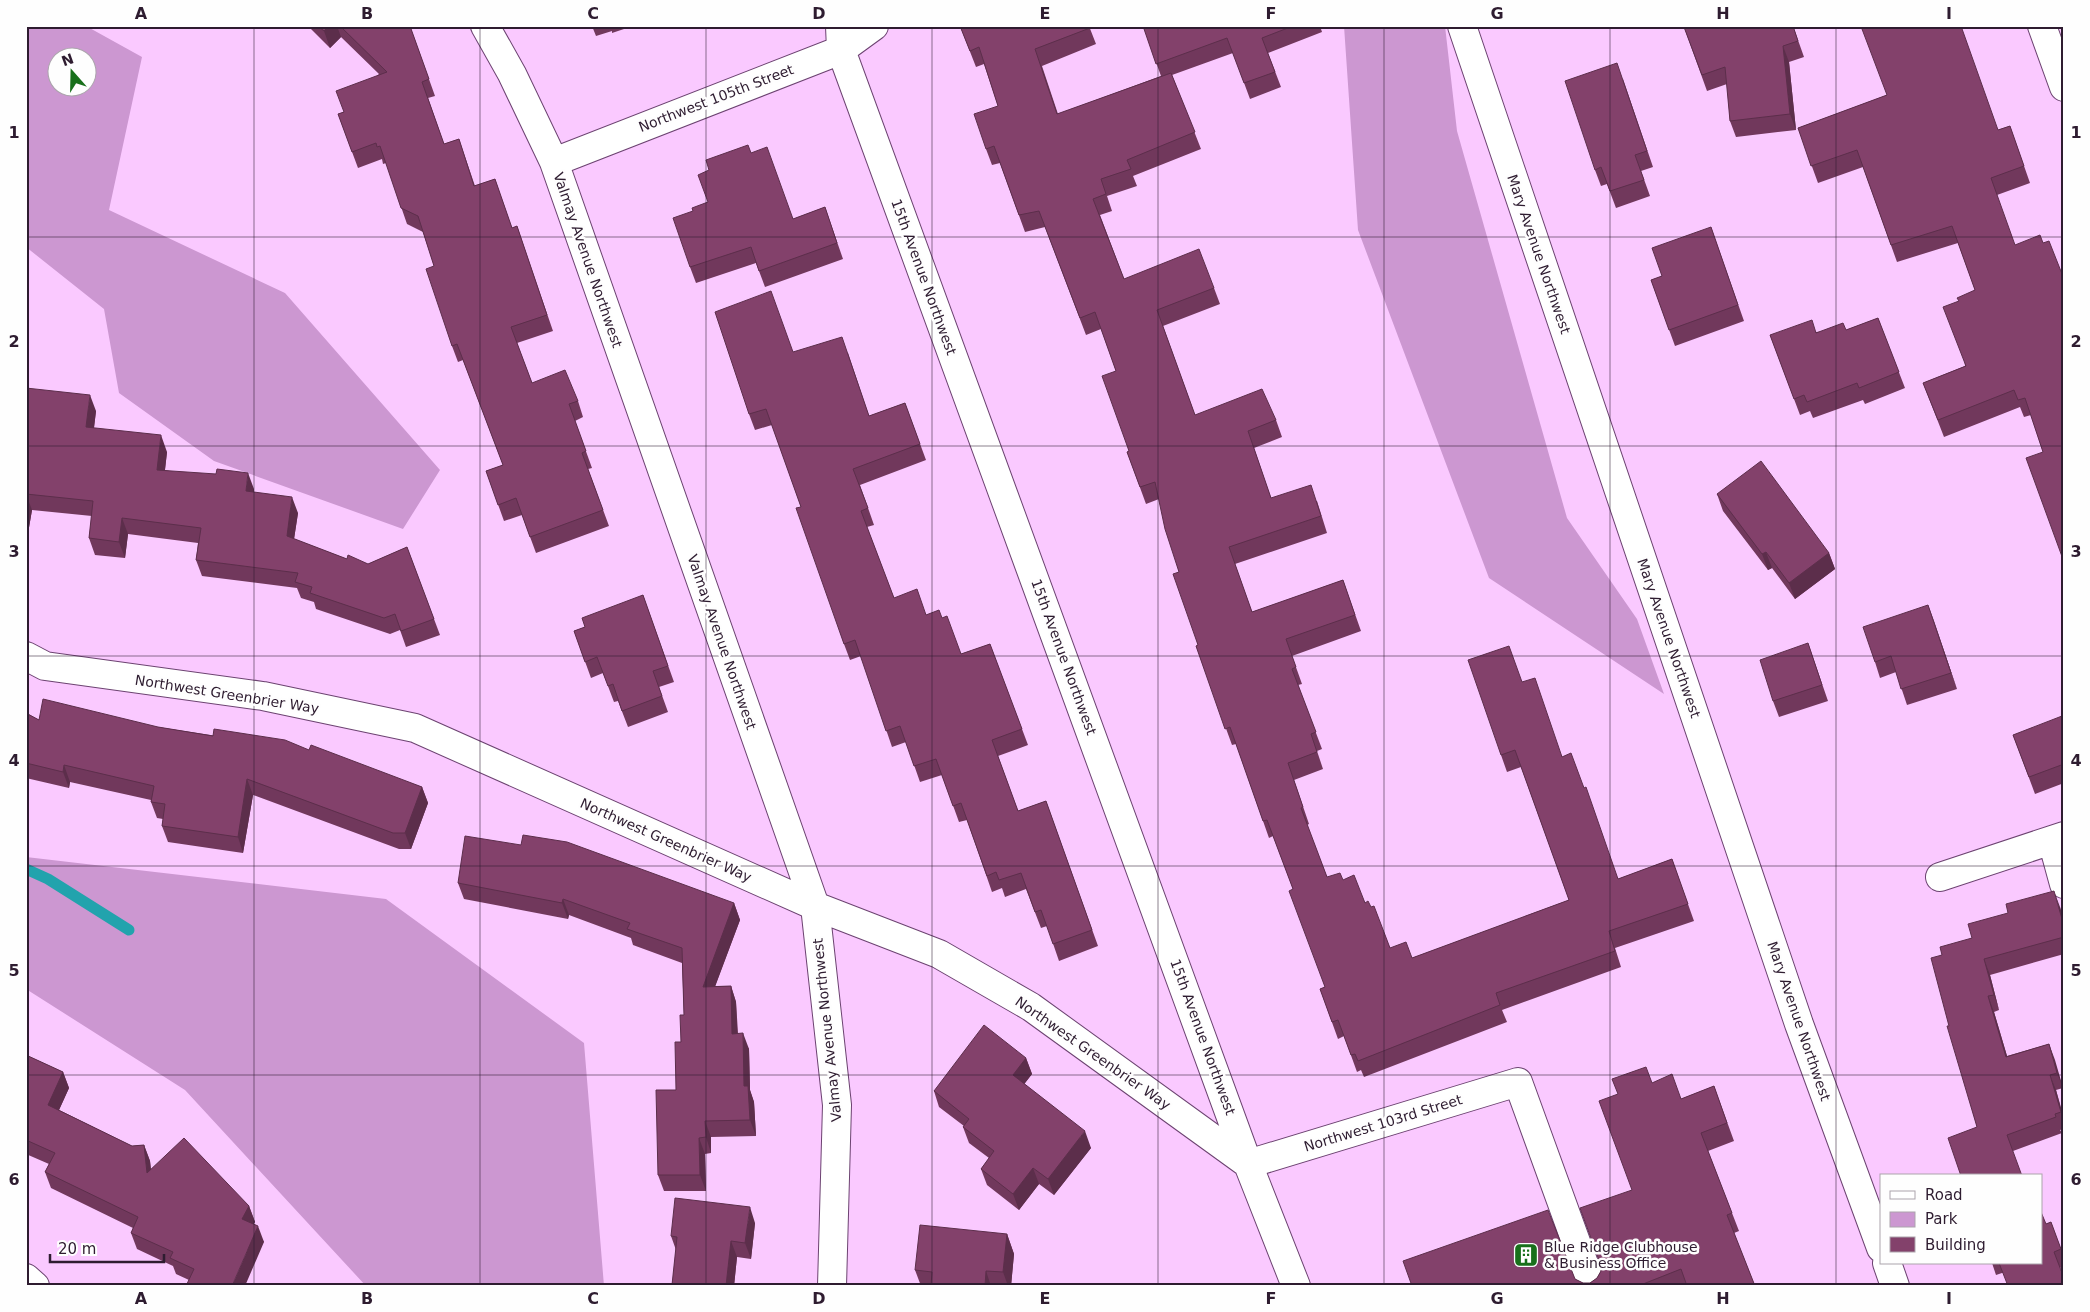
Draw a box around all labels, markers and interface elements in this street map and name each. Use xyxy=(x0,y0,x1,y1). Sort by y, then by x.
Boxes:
text: A xyxy=(135,4,148,23)
text: B xyxy=(361,4,373,23)
text: C xyxy=(587,4,599,23)
text: D xyxy=(812,4,826,23)
text: E xyxy=(1040,4,1050,23)
text: F xyxy=(1266,4,1276,23)
text: G xyxy=(1490,4,1504,23)
text: H xyxy=(1716,4,1730,23)
text: I xyxy=(1946,4,1952,23)
north arrow xyxy=(48,48,98,98)
text: N xyxy=(59,50,76,69)
street label: Northwest 105th Street xyxy=(636,61,796,135)
text: 1 xyxy=(8,123,20,142)
text: 1 xyxy=(2070,123,2082,142)
street label: Valmay Avenue Northwest xyxy=(550,170,626,350)
street label: Mary Avenue Northwest xyxy=(1504,172,1574,336)
street label: 15th Avenue Northwest xyxy=(888,197,960,358)
text: 2 xyxy=(8,332,20,351)
text: 2 xyxy=(2070,332,2082,351)
text: 3 xyxy=(8,542,20,561)
text: 3 xyxy=(2070,542,2082,561)
street label: Valmay Avenue Northwest xyxy=(684,552,760,732)
street label: Mary Avenue Northwest xyxy=(1634,556,1704,720)
street label: 15th Avenue Northwest xyxy=(1028,577,1100,738)
street label: Northwest Greenbrier Way xyxy=(134,672,320,716)
text: 4 xyxy=(8,751,20,770)
text: 4 xyxy=(2070,751,2082,770)
street label: Northwest Greenbrier Way xyxy=(578,795,754,885)
street label: Valmay Avenue Northwest xyxy=(809,937,845,1123)
street label: Mary Avenue Northwest xyxy=(1764,939,1834,1103)
street label: 15th Avenue Northwest xyxy=(1167,957,1239,1118)
text: 5 xyxy=(8,961,20,980)
text: 5 xyxy=(2070,961,2082,980)
street label: Northwest Greenbrier Way xyxy=(1012,993,1174,1113)
street label: Northwest 103rd Street xyxy=(1302,1091,1465,1155)
text: 6 xyxy=(8,1170,20,1189)
text: 6 xyxy=(2070,1170,2082,1189)
legend xyxy=(1880,1174,2042,1264)
text: Road xyxy=(1925,1186,1963,1204)
text: Park xyxy=(1925,1210,1958,1228)
scale bar xyxy=(50,1232,164,1264)
text: Building xyxy=(1925,1236,1986,1254)
place label: Blue Ridge Clubhouse & Business Office xyxy=(1544,1239,1698,1271)
text: 20 m xyxy=(58,1240,96,1258)
building icon: Blue Ridge Clubhouse & Business Office xyxy=(1513,1242,1539,1268)
text: A xyxy=(135,1289,148,1308)
text: B xyxy=(361,1289,373,1308)
text: C xyxy=(587,1289,599,1308)
text: D xyxy=(812,1289,826,1308)
text: E xyxy=(1040,1289,1050,1308)
text: F xyxy=(1266,1289,1276,1308)
text: G xyxy=(1490,1289,1504,1308)
text: H xyxy=(1716,1289,1730,1308)
text: I xyxy=(1946,1289,1952,1308)

